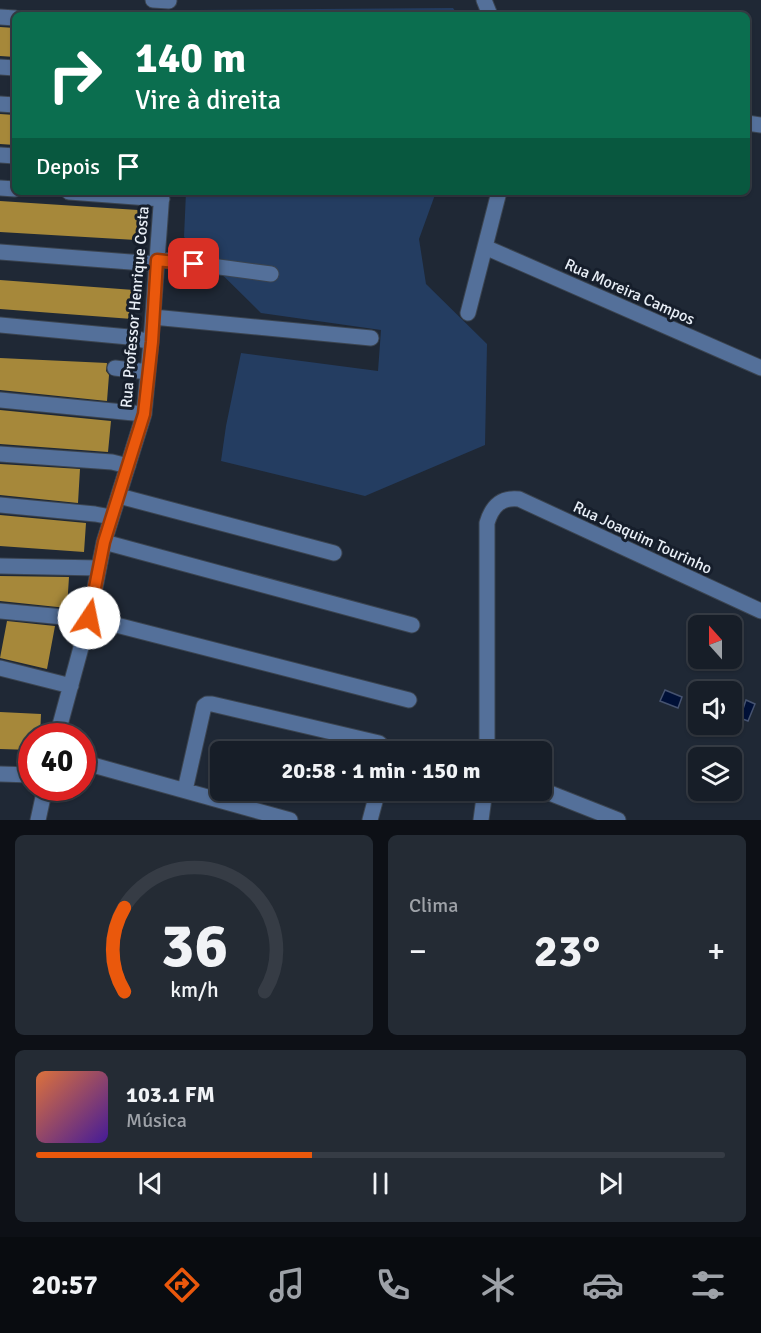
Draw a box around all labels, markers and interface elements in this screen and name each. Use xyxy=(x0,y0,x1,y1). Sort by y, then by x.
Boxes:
text: 140 m xyxy=(135,33,246,84)
icon: right xyxy=(36,36,114,114)
text: Vire à direita xyxy=(135,84,281,117)
icon: arrive xyxy=(112,150,145,183)
text: Depois xyxy=(36,153,100,180)
street label: Rua Professor Henrique Costa xyxy=(116,205,154,409)
pin xyxy=(168,238,219,289)
icon: arrive xyxy=(177,247,210,280)
street label: Rua Moreira Campos xyxy=(561,254,698,330)
street label: Rua Joaquim Tourinho xyxy=(570,497,715,579)
position arrow xyxy=(57,586,121,650)
north arrow xyxy=(688,615,742,669)
map controls xyxy=(688,615,742,801)
button: sound xyxy=(688,681,742,735)
speed limit sign: 40 xyxy=(18,723,96,801)
button: layers xyxy=(688,747,742,801)
text: 20:58 · 1 min · 150 m xyxy=(281,757,481,784)
text: Clima xyxy=(409,893,458,918)
text: 36 xyxy=(160,907,228,984)
text: 23° xyxy=(534,924,600,979)
text: − xyxy=(409,931,427,972)
text: + xyxy=(707,931,725,972)
text: km/h xyxy=(170,977,218,1003)
text: 103.1 FM xyxy=(126,1081,215,1108)
text: Música xyxy=(126,1108,187,1133)
icon: previous xyxy=(134,1167,167,1200)
icon: pause xyxy=(364,1167,397,1200)
icon: next xyxy=(594,1167,627,1200)
icon: directions xyxy=(161,1264,203,1306)
icon: music xyxy=(266,1264,308,1306)
icon: phone xyxy=(372,1264,414,1306)
icon: climate xyxy=(477,1264,519,1306)
icon: car xyxy=(582,1264,624,1306)
icon: filters xyxy=(687,1264,729,1306)
text: 20:57 xyxy=(32,1269,98,1302)

